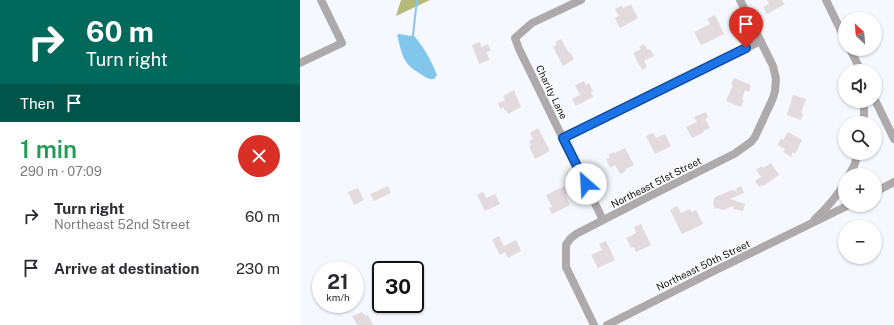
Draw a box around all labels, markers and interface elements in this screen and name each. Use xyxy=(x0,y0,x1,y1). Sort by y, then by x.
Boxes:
pin xyxy=(729,7.0,763,48)
north arrow xyxy=(838,12,882,56)
map controls xyxy=(838,12,882,264)
icon: arrive xyxy=(735,13,757,35)
text: 60 m xyxy=(86,15,154,48)
icon: right xyxy=(20,16,72,68)
text: Turn right xyxy=(86,49,168,70)
street label: Charity Lane xyxy=(534,63,570,121)
button: sound xyxy=(838,64,882,108)
icon: arrive xyxy=(63,92,85,114)
text: Then xyxy=(20,95,55,112)
button: search xyxy=(838,116,882,160)
text: 1 min xyxy=(20,135,77,163)
button: close xyxy=(238,135,280,177)
street label: Northeast 51st Street xyxy=(609,154,703,210)
position arrow xyxy=(565,163,607,205)
text: 290 m · 07:09 xyxy=(20,164,102,179)
button: + xyxy=(838,168,882,212)
text: Turn right xyxy=(54,200,124,217)
icon: right xyxy=(20,205,42,227)
text: 60 m xyxy=(245,208,280,225)
text: Northeast 52nd Street xyxy=(54,217,190,232)
button: − xyxy=(838,220,882,264)
street label: Northeast 50th Street xyxy=(654,237,752,293)
icon: arrive xyxy=(20,257,42,279)
text: Arrive at destination xyxy=(54,260,199,277)
text: 230 m xyxy=(236,260,280,277)
speed limit sign: 30 xyxy=(372,261,424,313)
text: 21 xyxy=(327,270,349,294)
text: km/h xyxy=(326,291,350,303)

